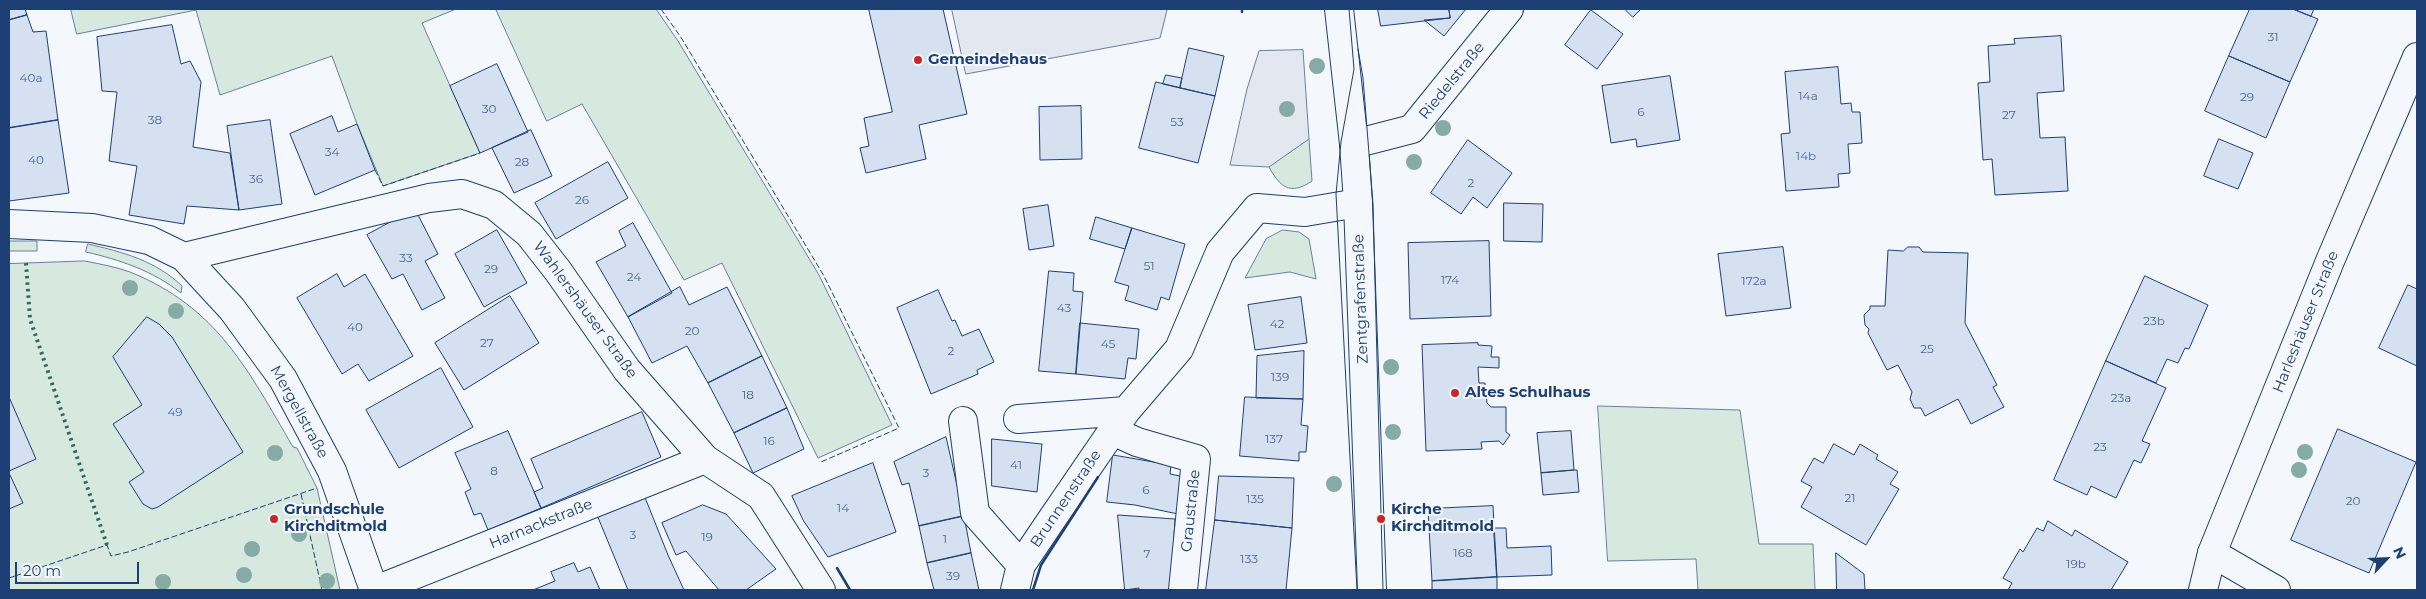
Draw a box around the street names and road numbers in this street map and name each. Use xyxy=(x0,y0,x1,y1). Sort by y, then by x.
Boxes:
street label: Riedelstraße xyxy=(1415,39,1489,123)
street label: Zentgrafenstraße xyxy=(1350,234,1372,364)
street label: Wahlershäuser Straße xyxy=(529,238,641,382)
street label: Harleshäuser Straße xyxy=(2269,248,2343,396)
street label: Mergellstraße xyxy=(266,362,332,462)
street label: Brunnenstraße xyxy=(1027,447,1105,551)
street label: Graustraße xyxy=(1178,469,1204,553)
street label: Harnackstraße xyxy=(487,495,595,553)

